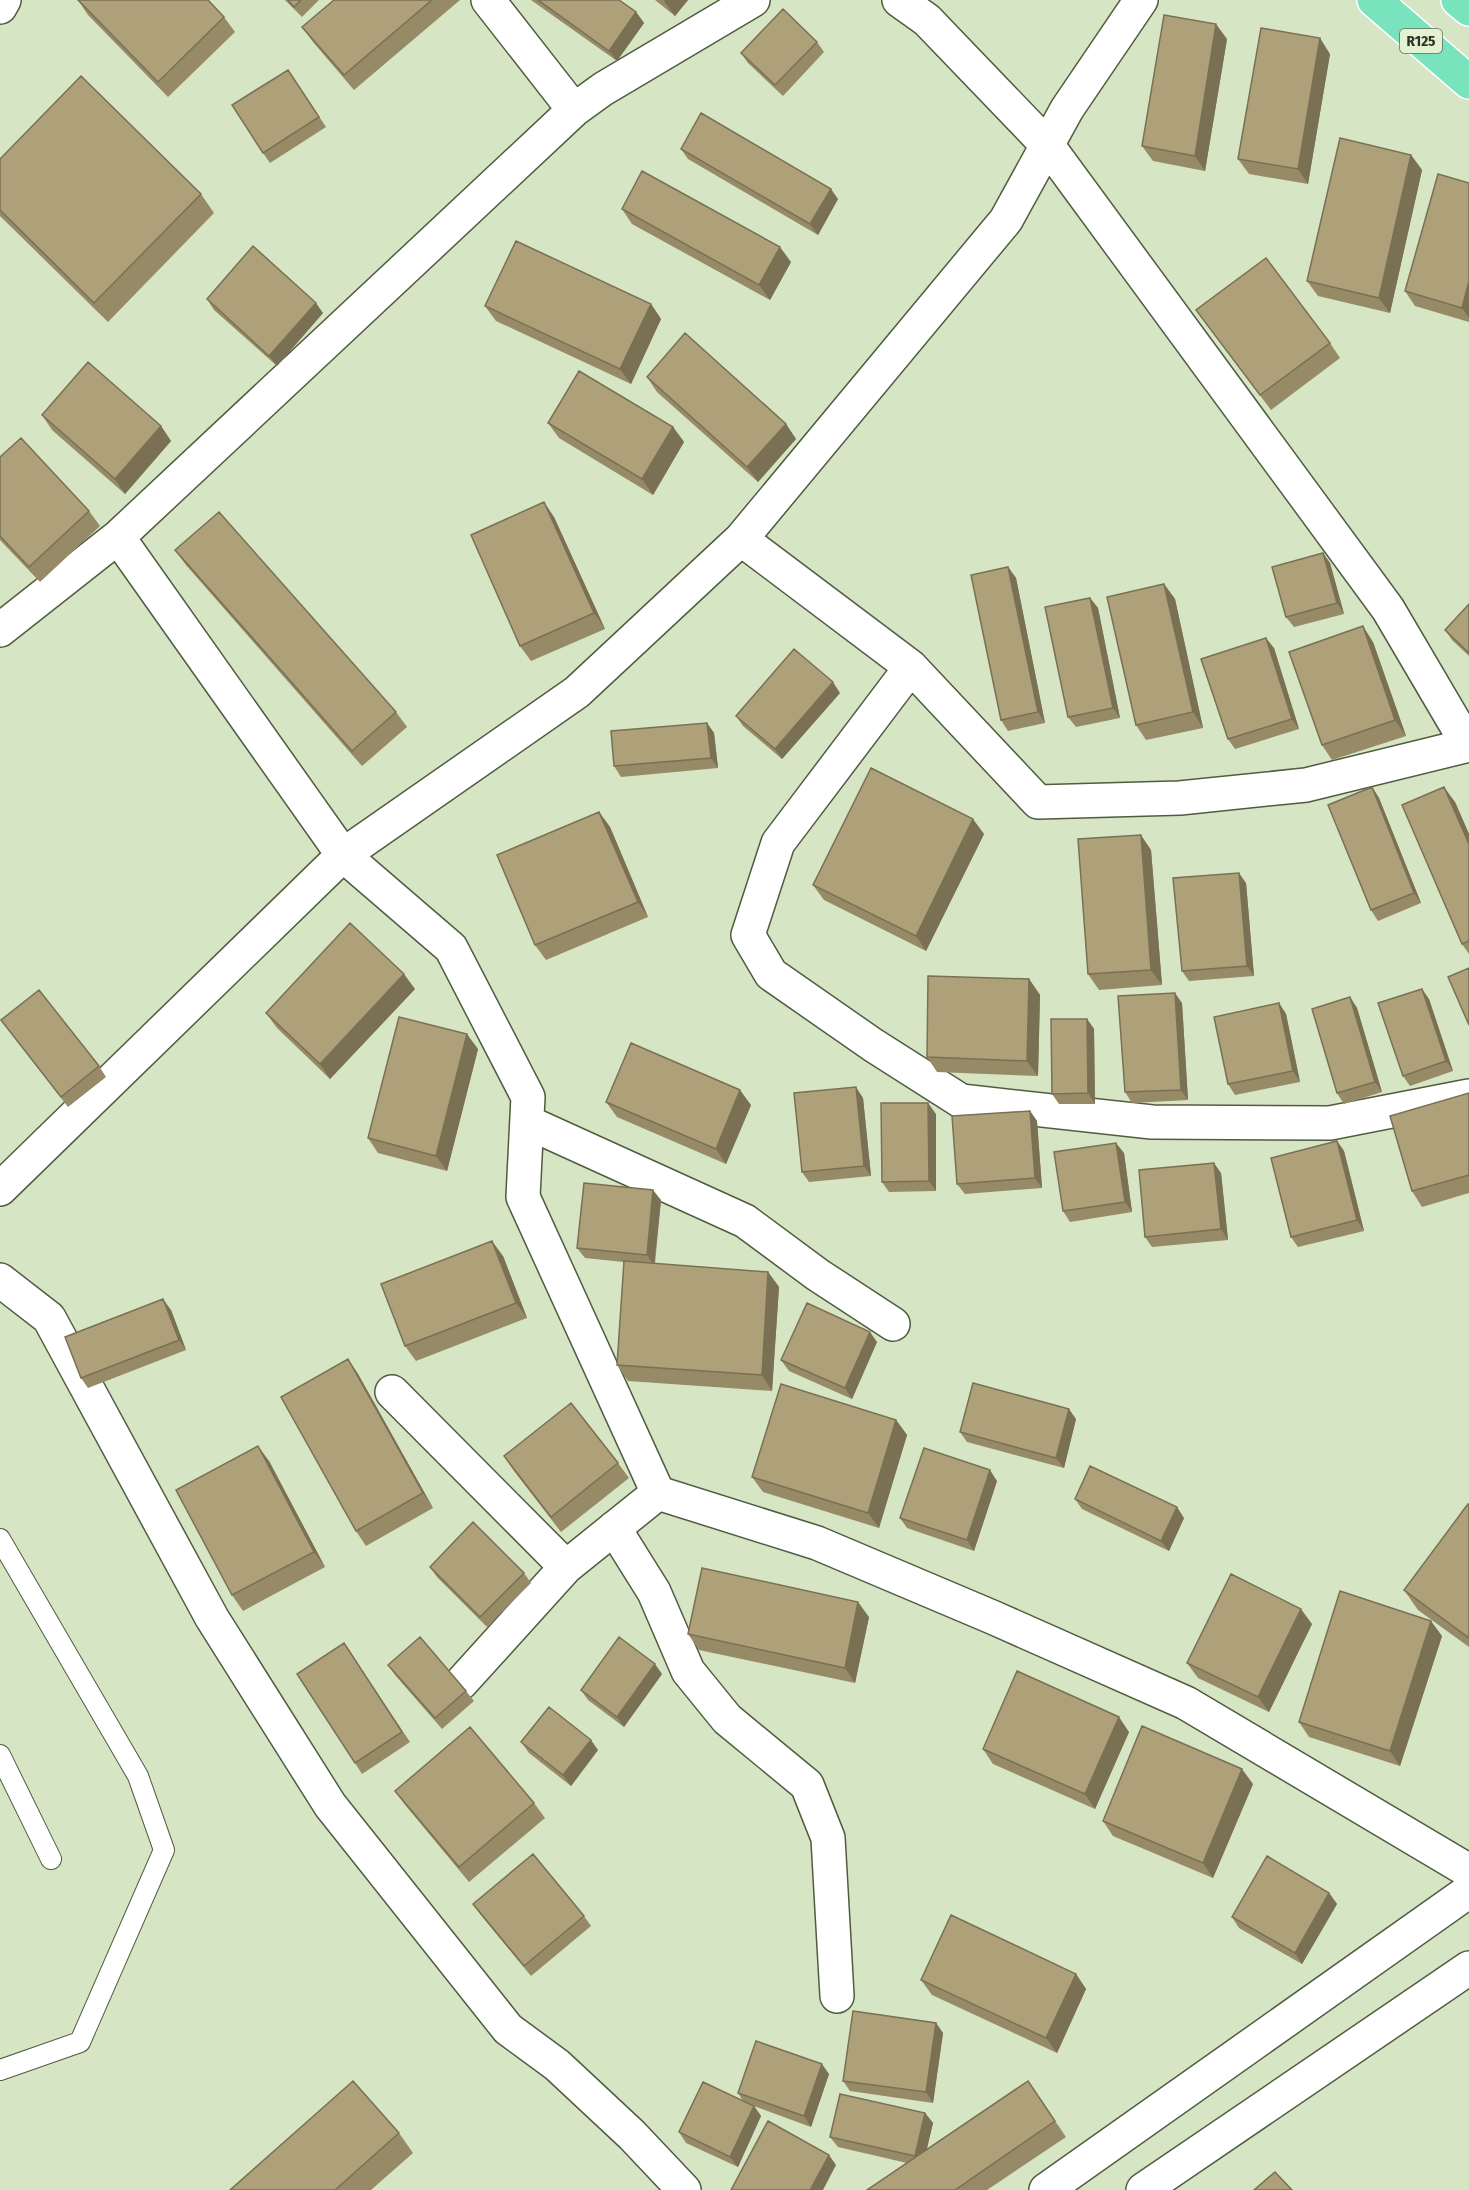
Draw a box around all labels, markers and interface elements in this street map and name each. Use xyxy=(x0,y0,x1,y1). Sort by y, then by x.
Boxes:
road number: R125 xyxy=(1400,29,1442,53)

